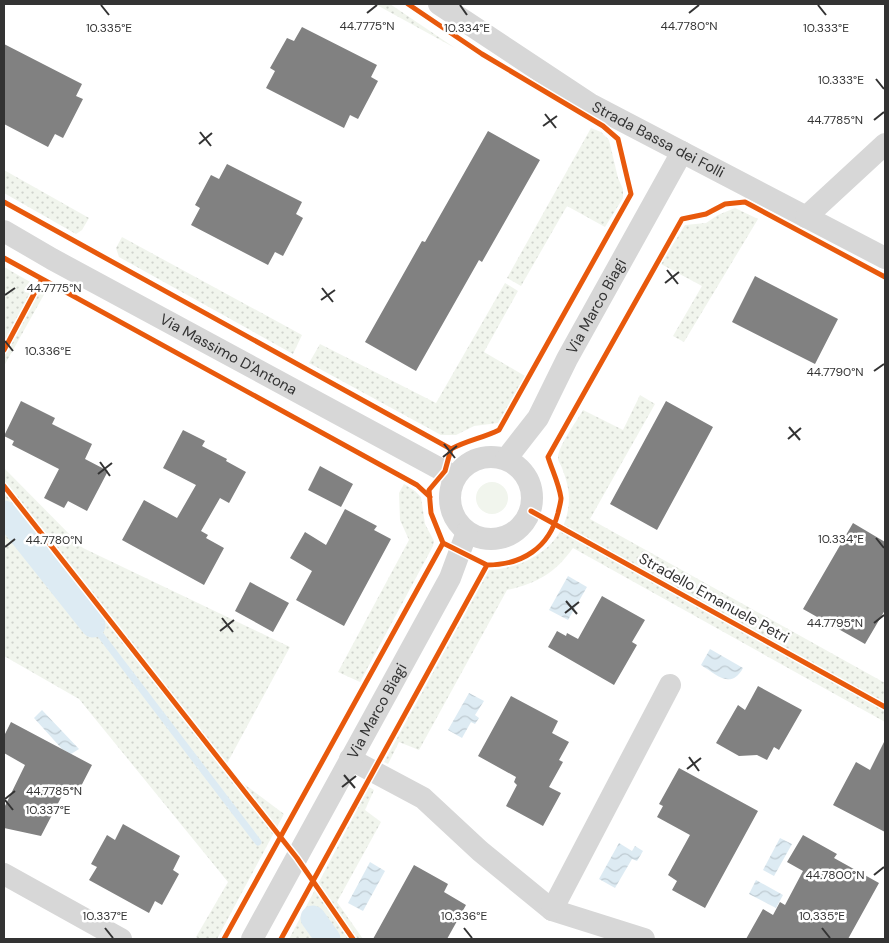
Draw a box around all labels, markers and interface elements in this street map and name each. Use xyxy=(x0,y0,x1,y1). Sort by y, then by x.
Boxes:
text: 44.7775°N xyxy=(339,18,395,34)
text: 44.7780°N xyxy=(660,18,718,34)
text: 10.335°E xyxy=(86,20,132,36)
text: 10.334°E xyxy=(444,20,490,36)
text: 10.333°E xyxy=(803,20,849,36)
text: 10.333°E xyxy=(818,72,864,88)
street label: Strada Bassa dei Folli xyxy=(588,97,728,182)
text: 44.7785°N xyxy=(807,112,863,128)
street label: Via Marco Biagi xyxy=(562,255,631,358)
text: 44.7775°N xyxy=(26,280,82,296)
street label: Via Massimo D'Antona xyxy=(156,309,300,400)
text: 10.336°E xyxy=(25,343,71,359)
text: 44.7790°N xyxy=(806,364,864,380)
text: 10.334°E xyxy=(818,531,864,547)
text: 44.7780°N xyxy=(25,532,83,548)
street label: Stradello Emanuele Petri xyxy=(635,548,793,648)
text: 44.7795°N xyxy=(807,615,863,631)
street label: Via Marco Biagi xyxy=(343,660,411,762)
text: 44.7785°N xyxy=(26,783,82,799)
text: 10.337°E xyxy=(25,802,71,818)
text: 44.7800°N xyxy=(806,867,864,883)
text: 10.337°E xyxy=(82,908,128,924)
text: 10.336°E xyxy=(441,908,487,924)
text: 10.335°E xyxy=(799,908,845,924)

